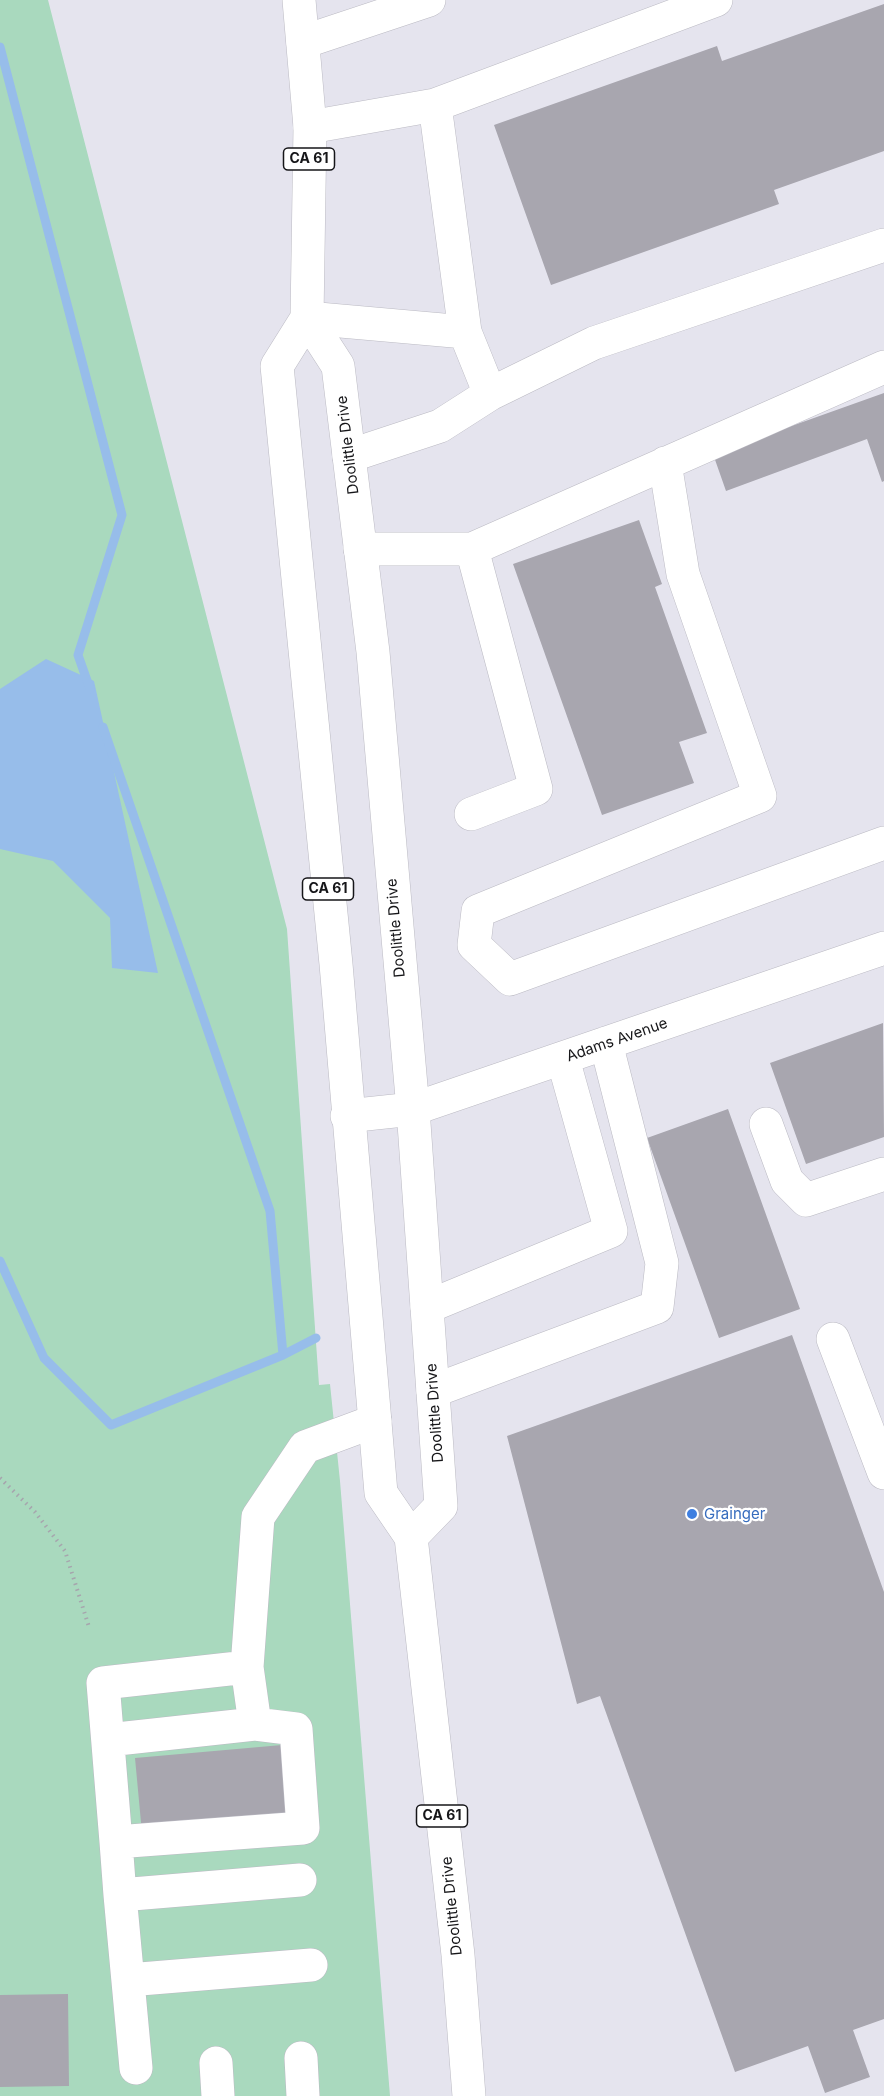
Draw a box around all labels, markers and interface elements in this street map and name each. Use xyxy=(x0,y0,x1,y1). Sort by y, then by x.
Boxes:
road number: CA 61 xyxy=(284,148,334,170)
street label: Doolittle Drive xyxy=(333,395,363,495)
road number: CA 61 xyxy=(302,878,354,900)
street label: Doolittle Drive xyxy=(383,878,409,978)
street label: Adams Avenue xyxy=(564,1014,670,1066)
street label: Doolittle Drive xyxy=(423,1363,447,1463)
place label: Grainger xyxy=(704,1505,765,1523)
marker: Grainger xyxy=(685,1507,699,1521)
road number: CA 61 xyxy=(416,1805,468,1827)
street label: Doolittle Drive xyxy=(438,1856,466,1956)

